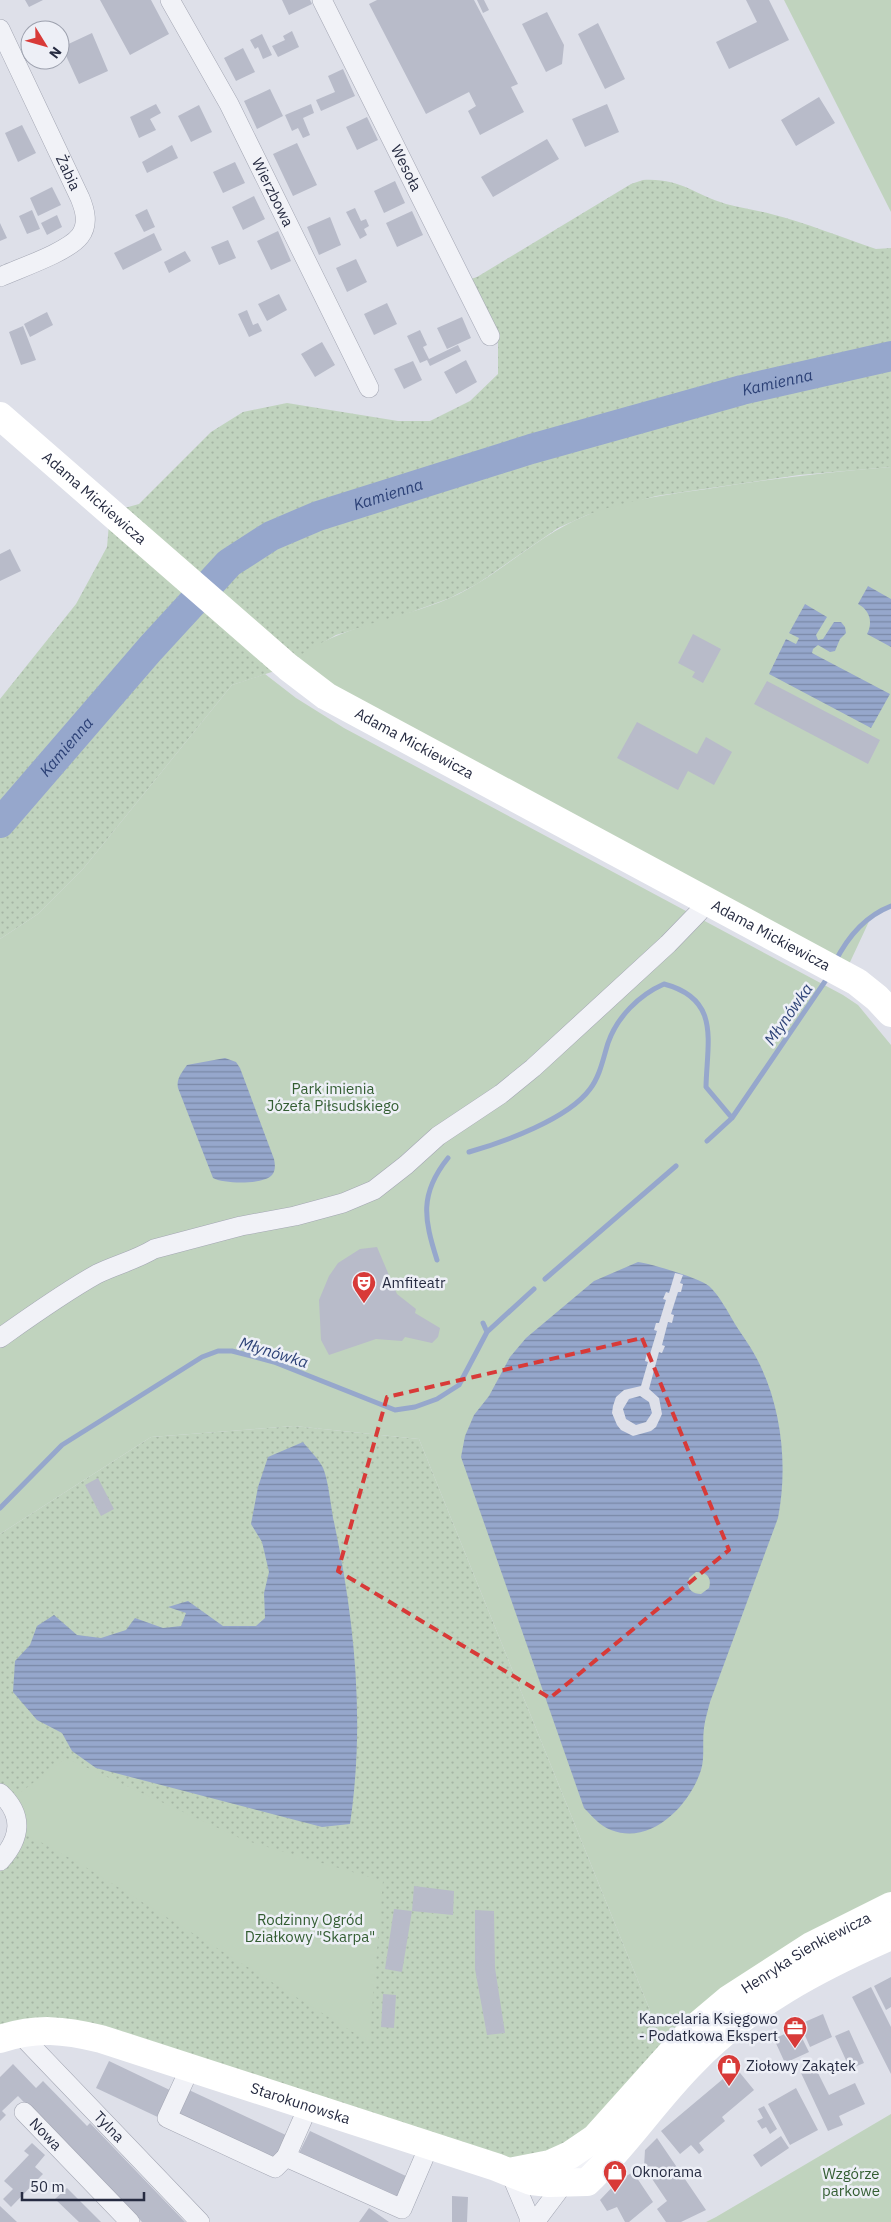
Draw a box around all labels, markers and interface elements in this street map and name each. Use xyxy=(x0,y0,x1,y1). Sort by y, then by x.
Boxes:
north arrow xyxy=(20,20,70,70)
text: N xyxy=(45,43,66,62)
street label: Wesoła xyxy=(387,142,426,194)
street label: Żabia xyxy=(52,152,85,193)
street label: Wierzbowa xyxy=(248,155,298,230)
water label: Kamienna xyxy=(740,364,814,400)
street label: Adama Mickiewicza xyxy=(38,447,151,548)
water label: Kamienna xyxy=(351,474,425,514)
street label: Adama Mickiewicza xyxy=(352,703,477,783)
water label: Kamienna xyxy=(35,713,97,780)
street label: Adama Mickiewicza xyxy=(708,895,834,975)
water label: Młynówka xyxy=(759,979,817,1049)
park label: Park imienia Józefa Piłsudskiego xyxy=(267,1079,399,1115)
theatre icon: Amfiteatr xyxy=(351,1270,377,1304)
place label: Amfiteatr xyxy=(382,1273,446,1292)
water label: Młynówka xyxy=(237,1332,311,1372)
street label: Henryka Sienkiewicza xyxy=(737,1908,874,1998)
park label: Rodzinny Ogród Działkowy "Skarpa" xyxy=(245,1910,375,1946)
place label: Kancelaria Księgowo - Podatkowa Ekspert xyxy=(639,2009,778,2045)
office icon: Kancelaria Księgowo - Podatkowa Ekspert xyxy=(782,2015,808,2049)
shop icon: Ziołowy Zakątek xyxy=(716,2053,742,2087)
place label: Ziołowy Zakątek xyxy=(746,2056,856,2075)
street label: Starokunowska xyxy=(248,2078,353,2128)
street label: Tylna xyxy=(90,2107,129,2146)
street label: Nowa xyxy=(26,2114,66,2154)
shop icon: Oknorama xyxy=(602,2159,628,2193)
place label: Oknorama xyxy=(632,2162,702,2181)
park label: Wzgórze parkowe xyxy=(822,2164,880,2200)
scale bar xyxy=(22,2170,145,2202)
text: 50 m xyxy=(30,2177,65,2196)

